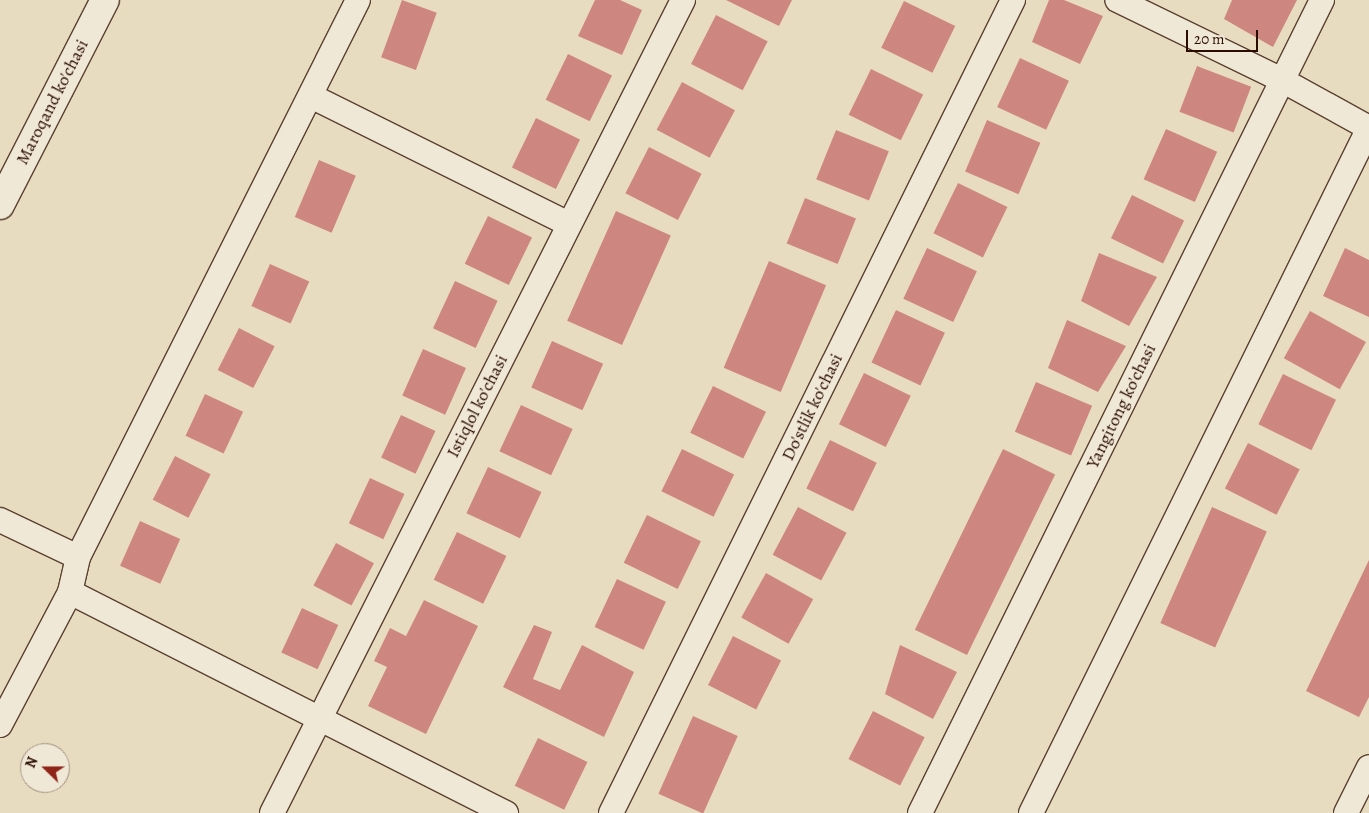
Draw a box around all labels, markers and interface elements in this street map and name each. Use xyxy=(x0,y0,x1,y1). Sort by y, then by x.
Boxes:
scale bar xyxy=(1189,20,1262,52)
text: 20 m xyxy=(1194,29,1225,49)
street label: Maroqand ko'chasi xyxy=(11,36,93,168)
street label: Yangitong ko'chasi xyxy=(1082,340,1160,472)
street label: Do'stlik ko'chasi xyxy=(777,350,847,464)
street label: Istiqlol ko'chasi xyxy=(442,351,512,461)
north arrow xyxy=(20,743,70,793)
text: N xyxy=(21,754,42,771)

